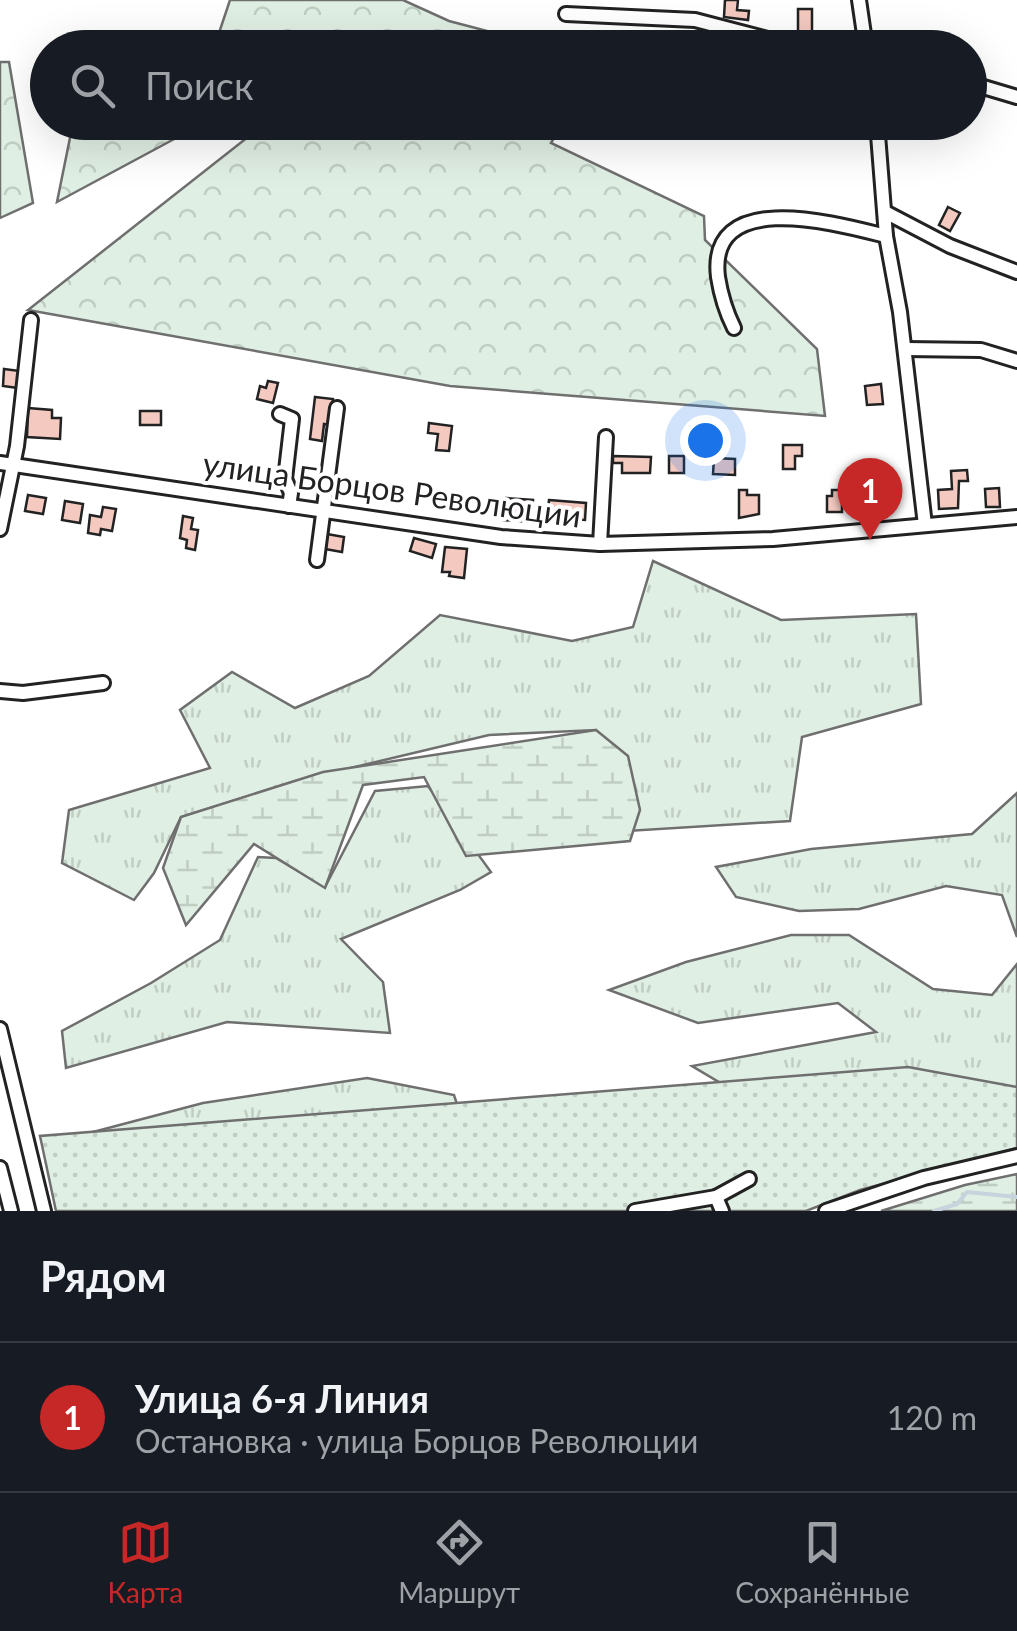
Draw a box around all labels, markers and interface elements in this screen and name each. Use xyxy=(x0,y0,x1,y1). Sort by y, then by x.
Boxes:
search box xyxy=(30,30,987,140)
icon: search xyxy=(65,58,120,113)
text: Поиск xyxy=(145,62,254,108)
your location xyxy=(680,415,731,466)
street label: улица Борцов Революции xyxy=(200,443,584,535)
pin: 1 xyxy=(838,458,902,540)
text: Рядом xyxy=(40,1251,167,1301)
text: Улица 6-я Линия xyxy=(135,1375,429,1421)
text: 1 xyxy=(63,1398,82,1437)
text: 120 m xyxy=(887,1398,977,1437)
text: Остановка · улица Борцов Революции xyxy=(135,1421,698,1460)
tab: Карта xyxy=(107,1515,183,1609)
tab: Маршрут xyxy=(398,1515,520,1609)
tab: Сохранённые xyxy=(735,1515,910,1609)

